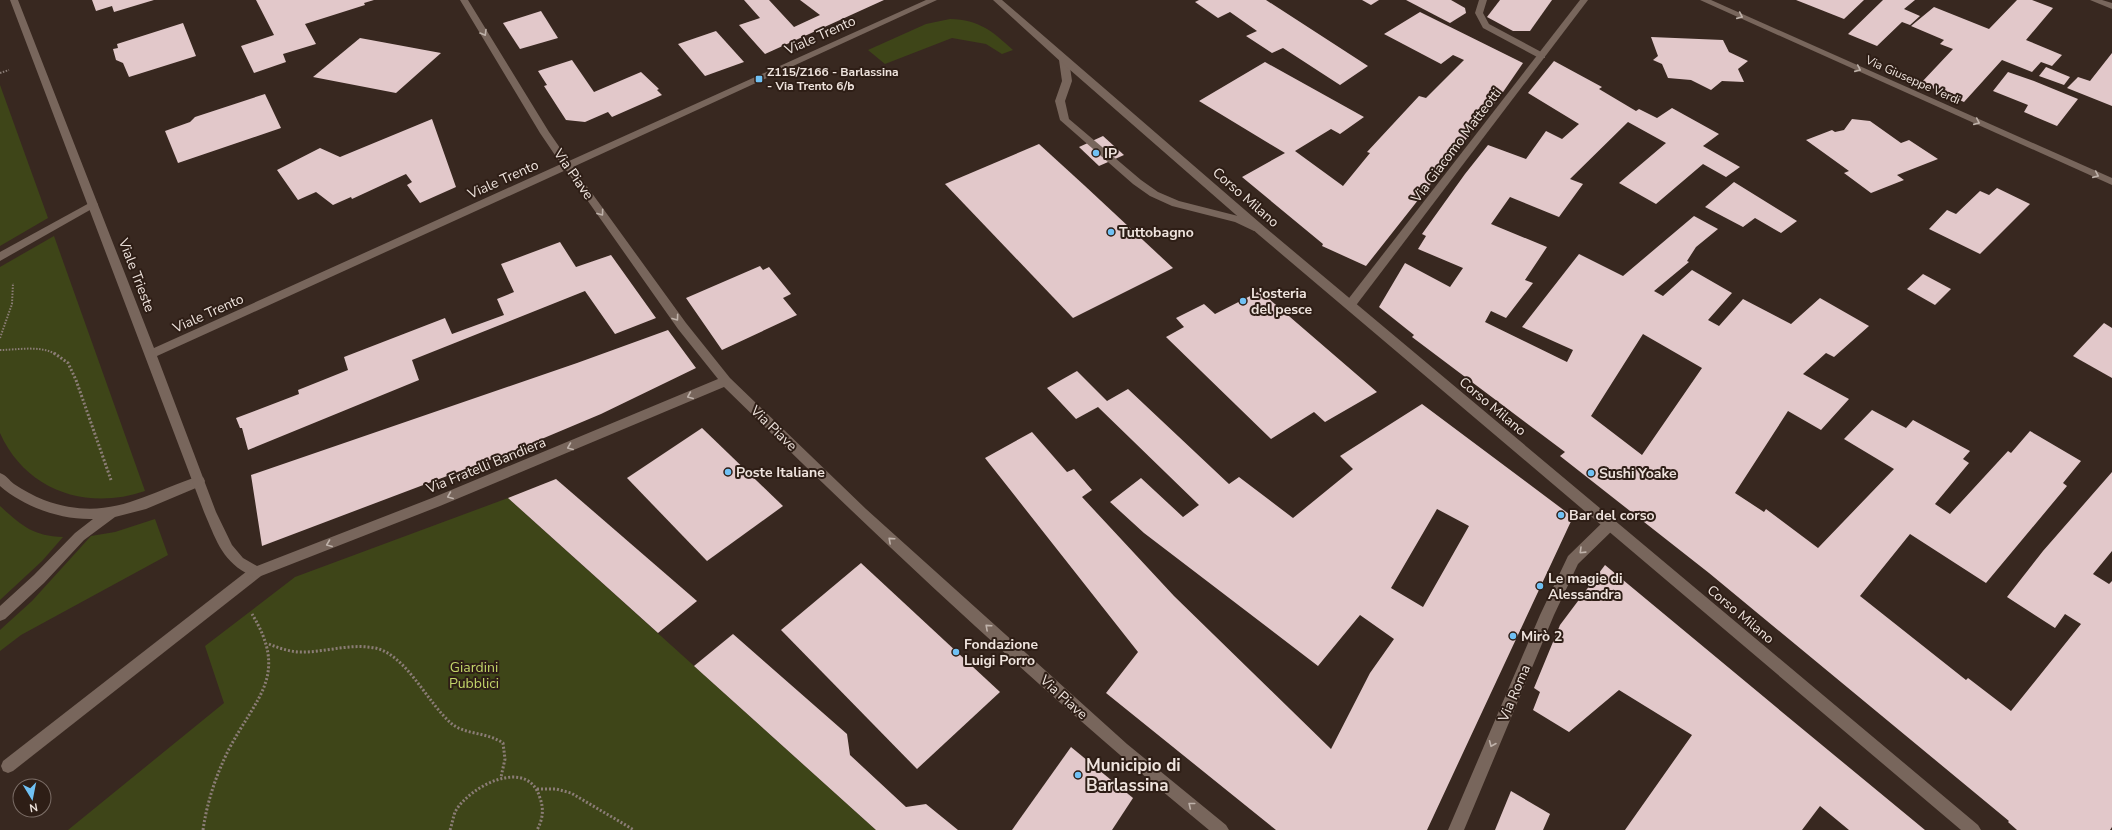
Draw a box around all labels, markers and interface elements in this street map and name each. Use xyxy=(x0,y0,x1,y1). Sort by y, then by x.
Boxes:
street label: Viale Trento xyxy=(781,11,859,60)
one-way arrow xyxy=(1735,11,1743,19)
one-way arrow xyxy=(480,29,487,36)
street label: Via Giuseppe Verdi xyxy=(1862,51,1963,108)
place label: Z115/Z166 - Barlassina - Via Trento 6/b xyxy=(767,64,899,94)
one-way arrow xyxy=(1854,64,1862,72)
marker: Z115/Z166 - Barlassina - Via Trento 6/b xyxy=(754,74,764,84)
street label: Via Giacomo Matteotti xyxy=(1406,84,1506,207)
one-way arrow xyxy=(1973,118,1980,126)
street label: Via Piave xyxy=(549,144,598,203)
place label: IP xyxy=(1104,144,1117,163)
marker: IP xyxy=(1091,148,1101,158)
street label: Viale Trento xyxy=(464,155,542,204)
street label: Corso Milano xyxy=(1208,163,1283,232)
one-way arrow xyxy=(2092,171,2099,179)
one-way arrow xyxy=(596,208,603,215)
place label: Tuttobagno xyxy=(1119,223,1194,242)
marker: Tuttobagno xyxy=(1106,227,1116,237)
street label: Viale Trieste xyxy=(113,235,159,315)
place label: L'osteria del pesce xyxy=(1251,284,1313,319)
street label: Viale Trento xyxy=(169,289,247,338)
marker: L'osteria del pesce xyxy=(1238,296,1248,306)
one-way arrow xyxy=(672,314,679,321)
street label: Corso Milano xyxy=(1455,373,1530,440)
one-way arrow xyxy=(687,392,694,400)
street label: Via Piave xyxy=(745,401,801,455)
street label: Via Fratelli Bandiera xyxy=(423,433,549,498)
one-way arrow xyxy=(567,442,575,450)
place label: Poste Italiane xyxy=(736,463,825,482)
place label: Sushi Yoake xyxy=(1599,464,1677,483)
marker: Poste Italiane xyxy=(723,467,733,477)
marker: Sushi Yoake xyxy=(1586,468,1596,478)
one-way arrow xyxy=(447,492,454,500)
place label: Bar del corso xyxy=(1569,506,1655,525)
marker: Bar del corso xyxy=(1556,510,1566,520)
one-way arrow xyxy=(889,538,896,545)
one-way arrow xyxy=(326,539,333,547)
one-way arrow xyxy=(1579,546,1587,554)
place label: Le magie di Alessandra xyxy=(1548,569,1622,604)
marker: Le magie di Alessandra xyxy=(1535,581,1545,591)
street label: Corso Milano xyxy=(1703,581,1778,648)
one-way arrow xyxy=(985,625,993,632)
place label: Mirò 2 xyxy=(1521,627,1562,646)
marker: Mirò 2 xyxy=(1508,631,1518,641)
place label: Fondazione Luigi Porro xyxy=(964,635,1038,670)
marker: Fondazione Luigi Porro xyxy=(951,647,961,657)
park label: Giardini Pubblici xyxy=(449,658,499,693)
street label: Via Roma xyxy=(1494,662,1535,726)
street label: Via Piave xyxy=(1035,670,1092,724)
one-way arrow xyxy=(1489,741,1497,748)
place label: Municipio di Barlassina xyxy=(1086,754,1181,797)
marker: Municipio di Barlassina xyxy=(1073,770,1083,780)
north arrow xyxy=(12,778,52,818)
text: N xyxy=(28,799,39,815)
one-way arrow xyxy=(1188,803,1195,810)

